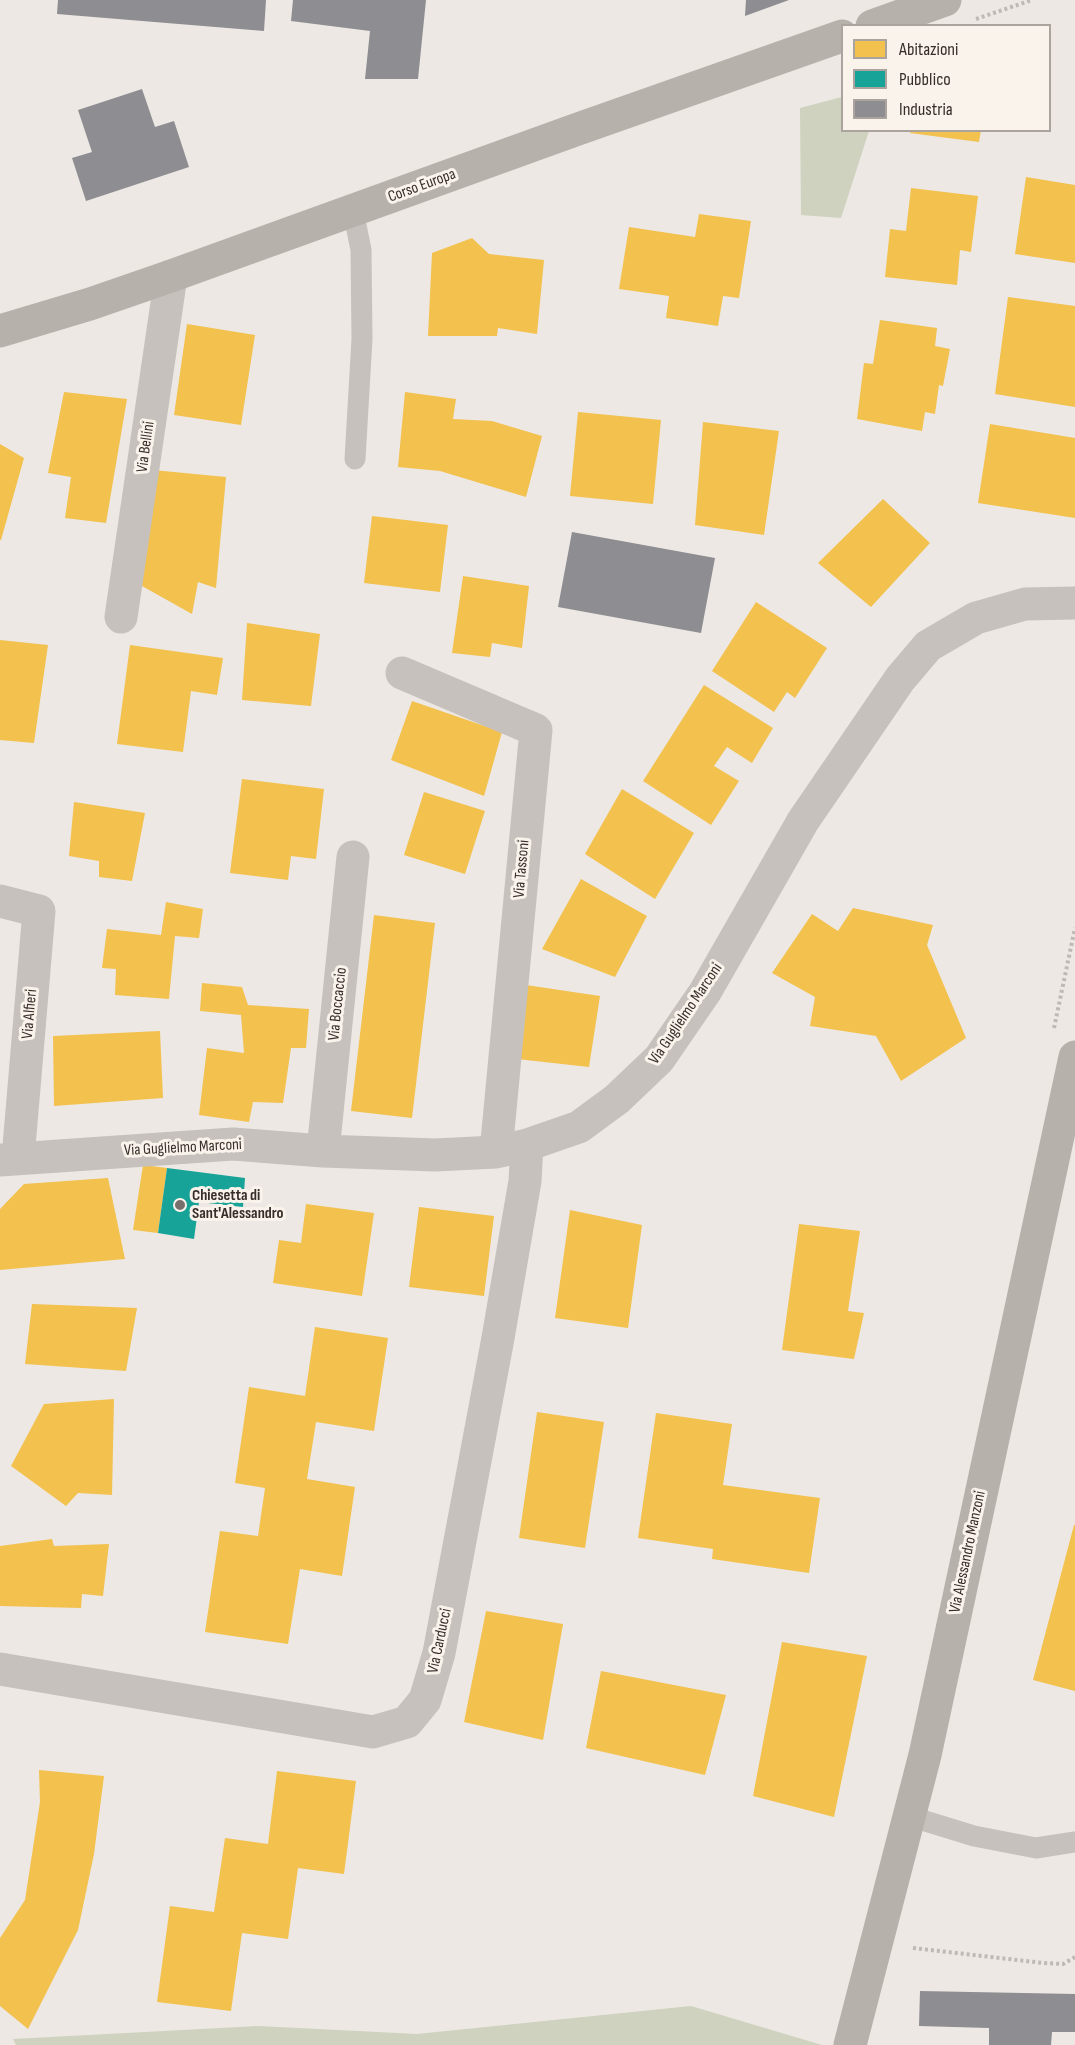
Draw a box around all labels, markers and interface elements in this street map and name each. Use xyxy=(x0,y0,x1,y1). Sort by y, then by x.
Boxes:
legend xyxy=(841,24,1051,132)
text: Abitazioni xyxy=(899,39,958,60)
text: Pubblico xyxy=(899,69,951,90)
text: Industria xyxy=(899,99,953,120)
street label: Corso Europa xyxy=(386,165,458,207)
street label: Via Bellini xyxy=(133,420,159,474)
street label: Via Tassoni xyxy=(510,839,534,899)
street label: Via Guglielmo Marconi xyxy=(645,960,727,1068)
street label: Via Boccaccio xyxy=(325,966,351,1042)
street label: Via Alfieri xyxy=(18,988,42,1040)
street label: Via Guglielmo Marconi xyxy=(124,1135,242,1161)
place label: Chiesetta di Sant'Alessandro xyxy=(192,1186,283,1224)
marker: Chiesetta di Sant'Alessandro xyxy=(173,1198,187,1212)
street label: Via Alessandro Manzoni xyxy=(946,1489,990,1615)
street label: Via Carducci xyxy=(424,1607,456,1675)

